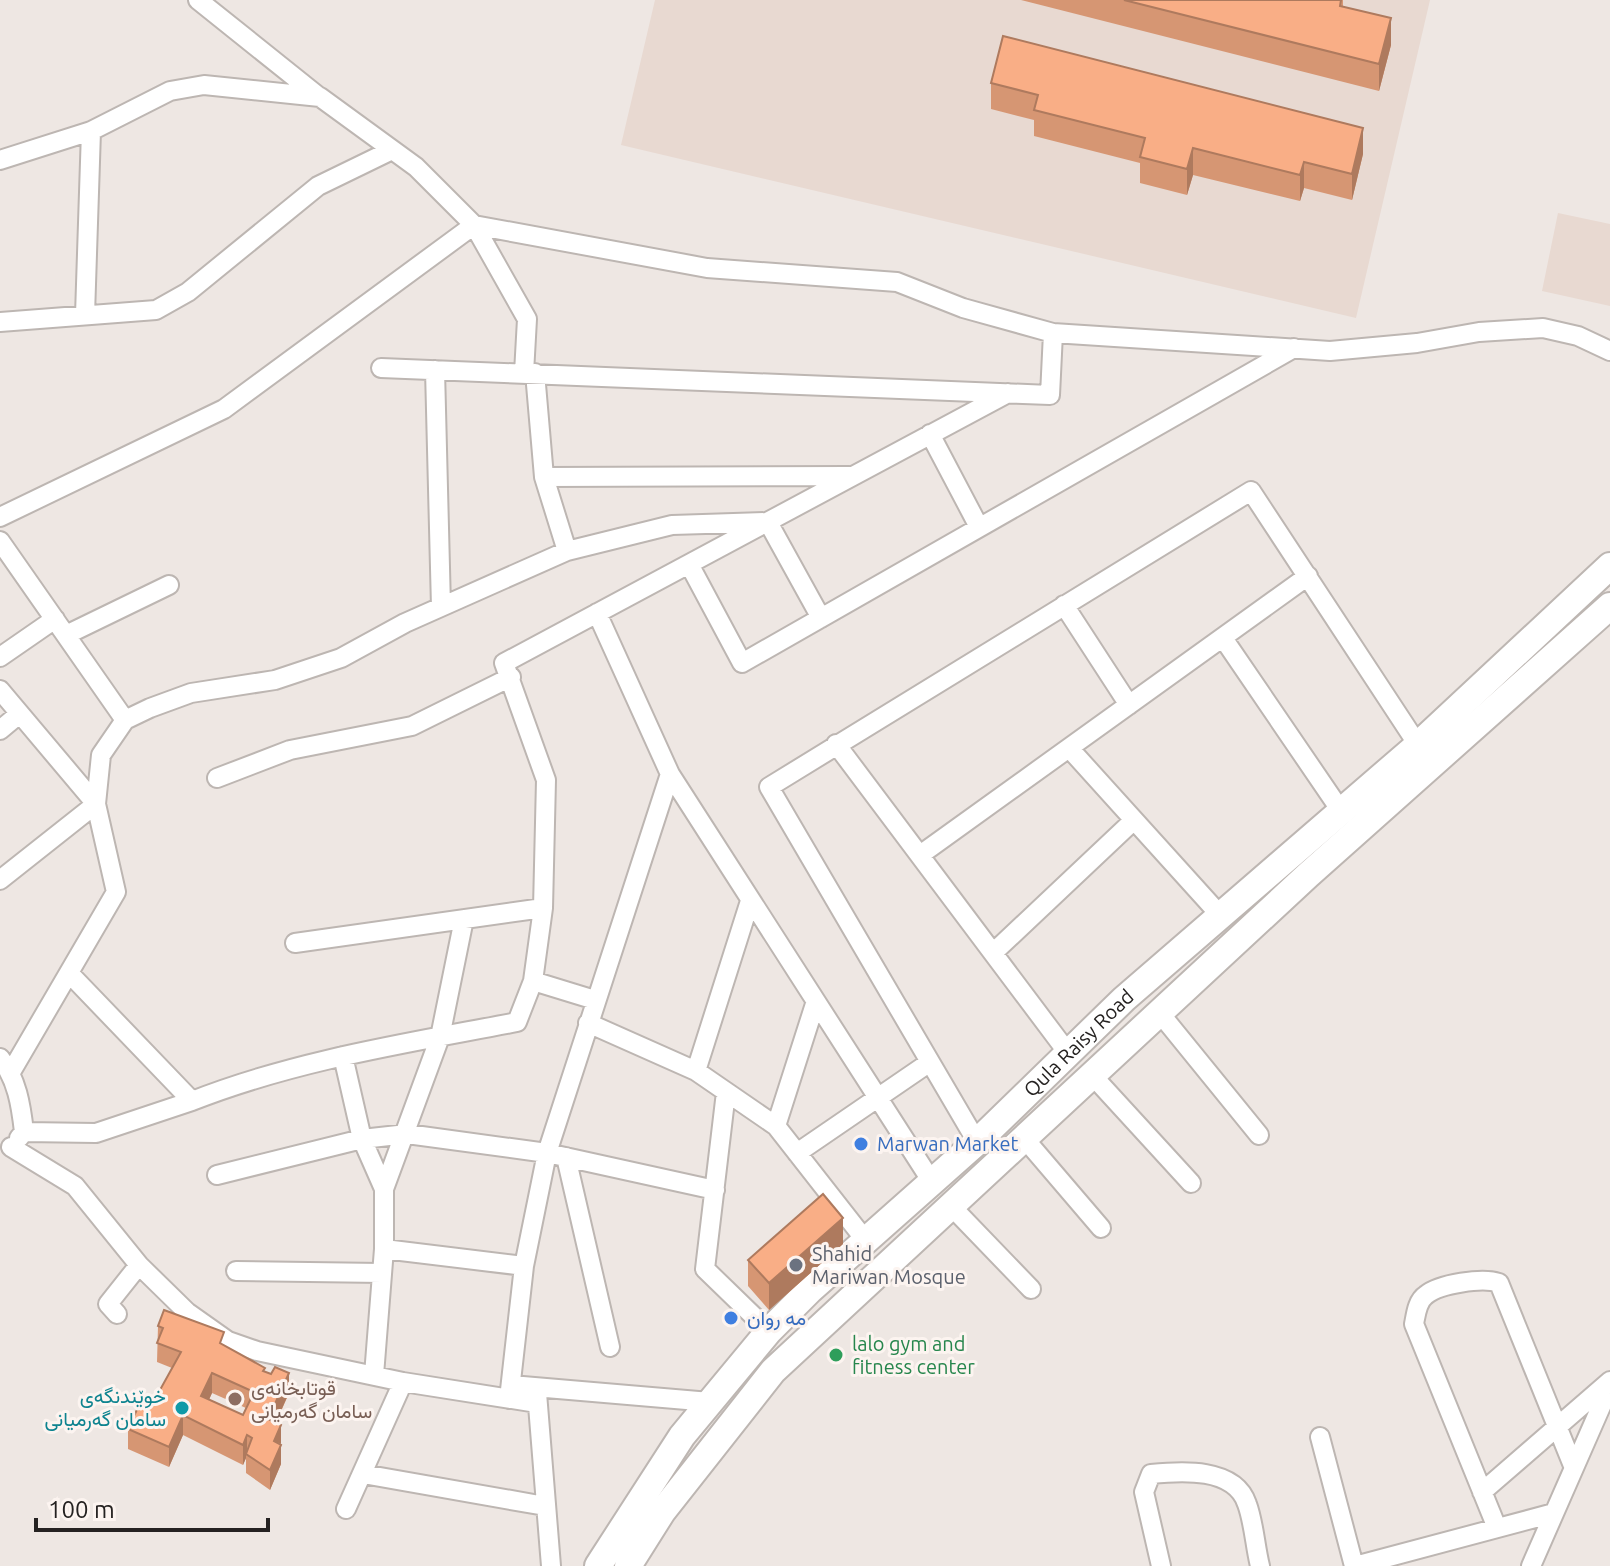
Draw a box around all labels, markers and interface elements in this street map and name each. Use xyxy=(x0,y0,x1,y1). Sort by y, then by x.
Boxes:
street label: Qula Raisy Road xyxy=(1019,984,1138,1101)
place label: Marwan Market xyxy=(877,1132,1018,1155)
marker: Marwan Market xyxy=(852,1135,870,1153)
place label: Shahid Mariwan Mosque xyxy=(812,1242,966,1288)
marker: Shahid Mariwan Mosque xyxy=(787,1256,805,1274)
place label: مه روان xyxy=(747,1306,806,1331)
marker: مه روان xyxy=(722,1309,740,1327)
place label: lalo gym and fitness center xyxy=(852,1332,975,1378)
marker: lalo gym and fitness center xyxy=(827,1346,845,1364)
place label: قوتابخانەی سامان گەرمیانی xyxy=(251,1376,372,1424)
place label: خوێندنگەی سامان گەرمیانی xyxy=(45,1384,166,1432)
marker: قوتابخانەی سامان گەرمیانی xyxy=(226,1390,244,1408)
marker: خوێندنگەی سامان گەرمیانی xyxy=(173,1399,191,1417)
scale bar xyxy=(36,1482,268,1532)
text: 100 m xyxy=(48,1496,115,1523)

